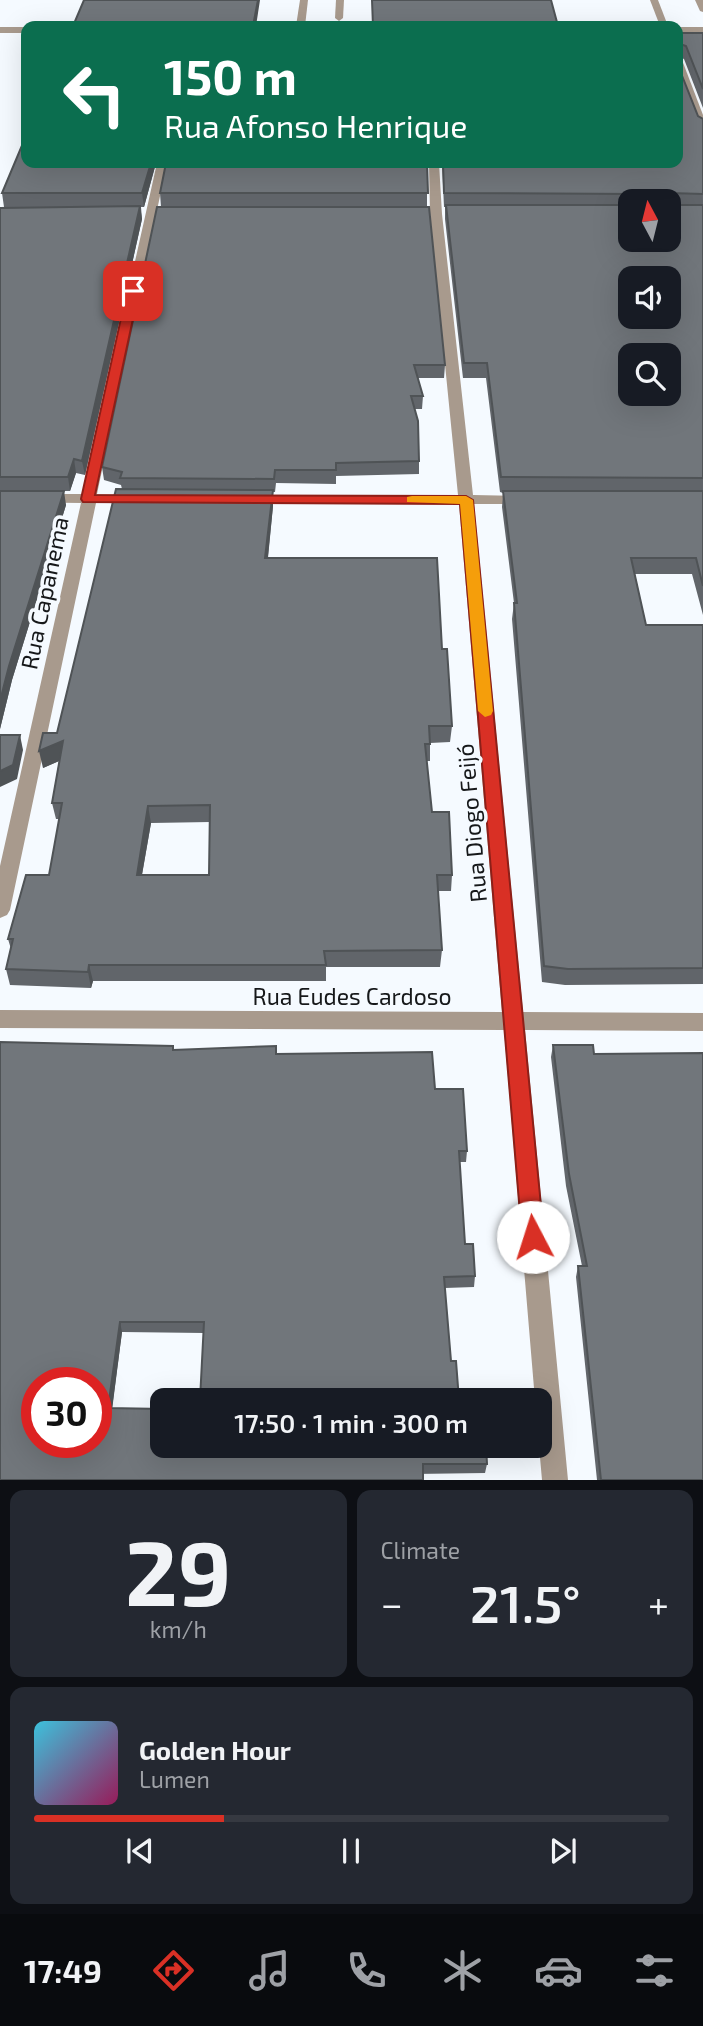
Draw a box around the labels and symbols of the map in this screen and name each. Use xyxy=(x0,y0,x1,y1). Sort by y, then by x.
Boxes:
north arrow xyxy=(618,189,681,252)
pin xyxy=(103,261,163,321)
street label: Rua Capanema xyxy=(14,514,74,672)
street label: Rua Diogo Feijó xyxy=(450,743,492,903)
street label: Rua Eudes Cardoso xyxy=(252,982,452,1010)
position arrow xyxy=(496,1200,570,1274)
speed limit sign: 30 xyxy=(21,1367,112,1458)

